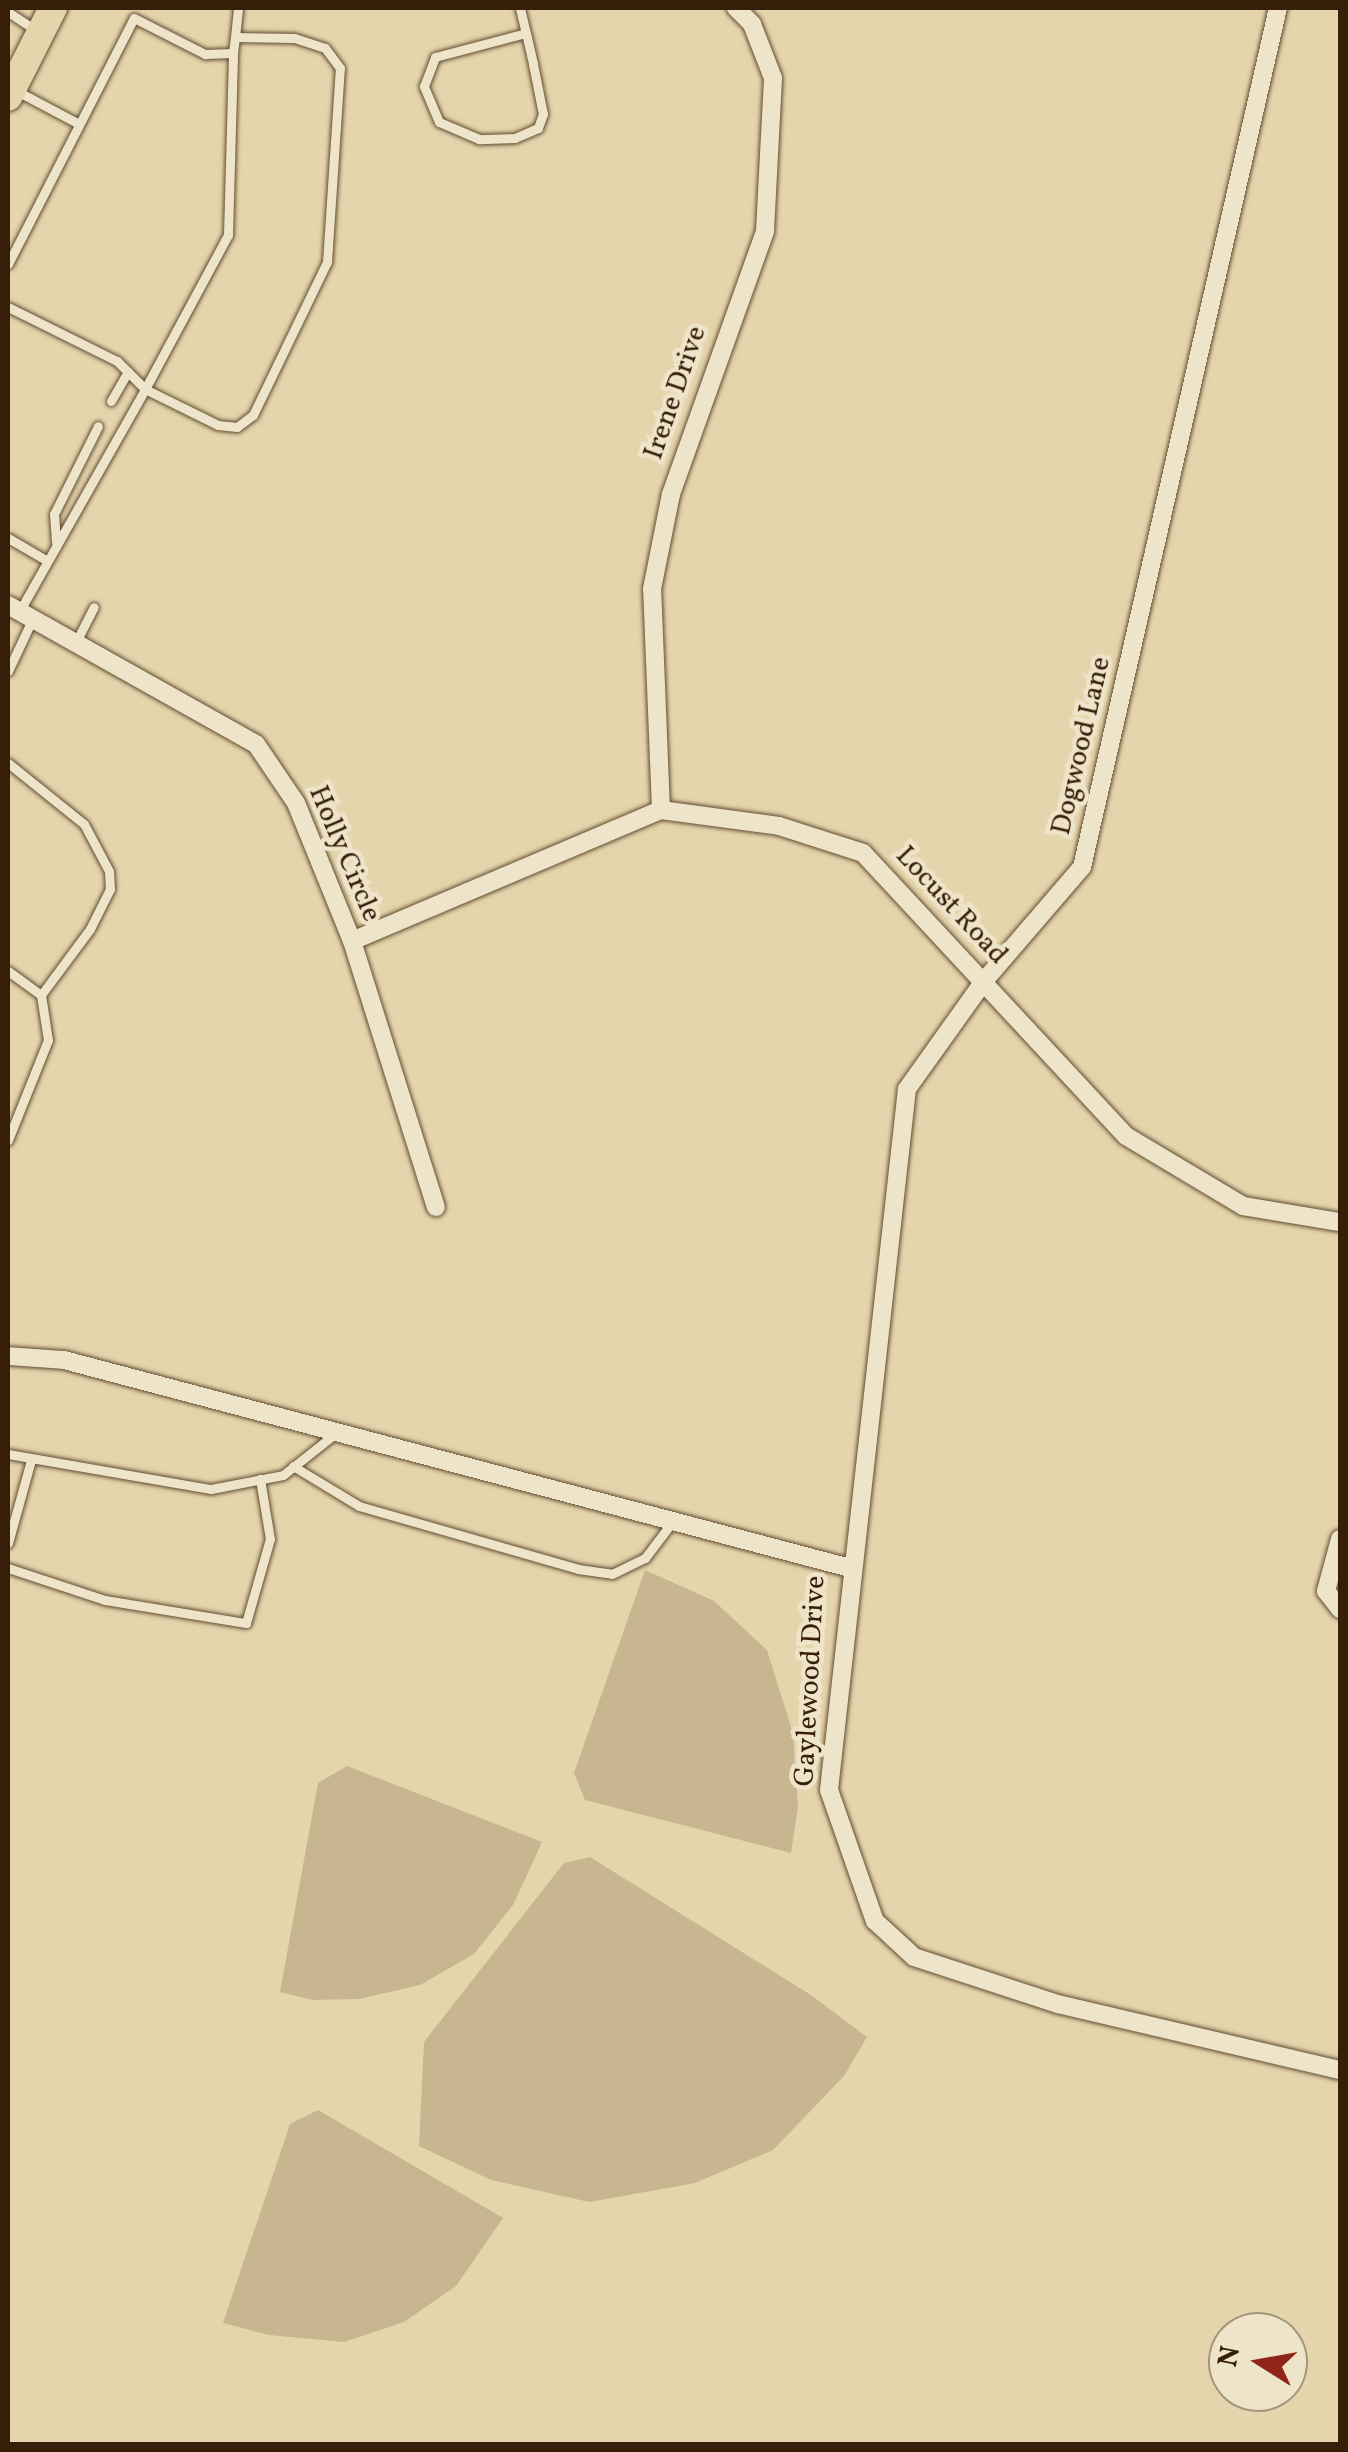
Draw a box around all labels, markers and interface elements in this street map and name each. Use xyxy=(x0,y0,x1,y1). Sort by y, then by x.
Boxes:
street label: Irene Drive xyxy=(638,322,714,464)
street label: Dogwood Lane xyxy=(1045,654,1119,838)
street label: Holly Circle xyxy=(300,781,388,927)
street label: Locust Road xyxy=(888,840,1014,972)
street label: Gaylewood Drive xyxy=(789,1575,833,1787)
north arrow xyxy=(1208,2312,1308,2412)
text: N xyxy=(1209,2343,1251,2370)

